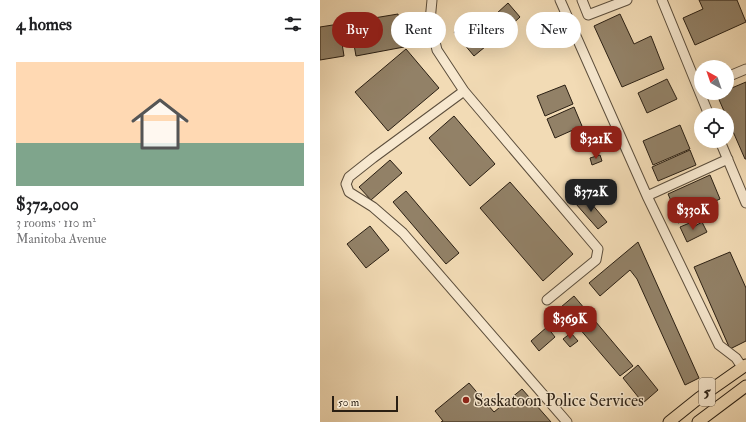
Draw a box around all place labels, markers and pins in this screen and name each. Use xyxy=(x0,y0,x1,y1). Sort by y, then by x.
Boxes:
pin: $321K xyxy=(568,126,624,160)
pin: $372K xyxy=(563,179,619,213)
pin: $330K xyxy=(665,197,721,231)
pin: $369K xyxy=(542,306,598,340)
place label: Saskatoon Police Services xyxy=(474,390,644,411)
marker: Saskatoon Police Services xyxy=(461,395,471,405)

